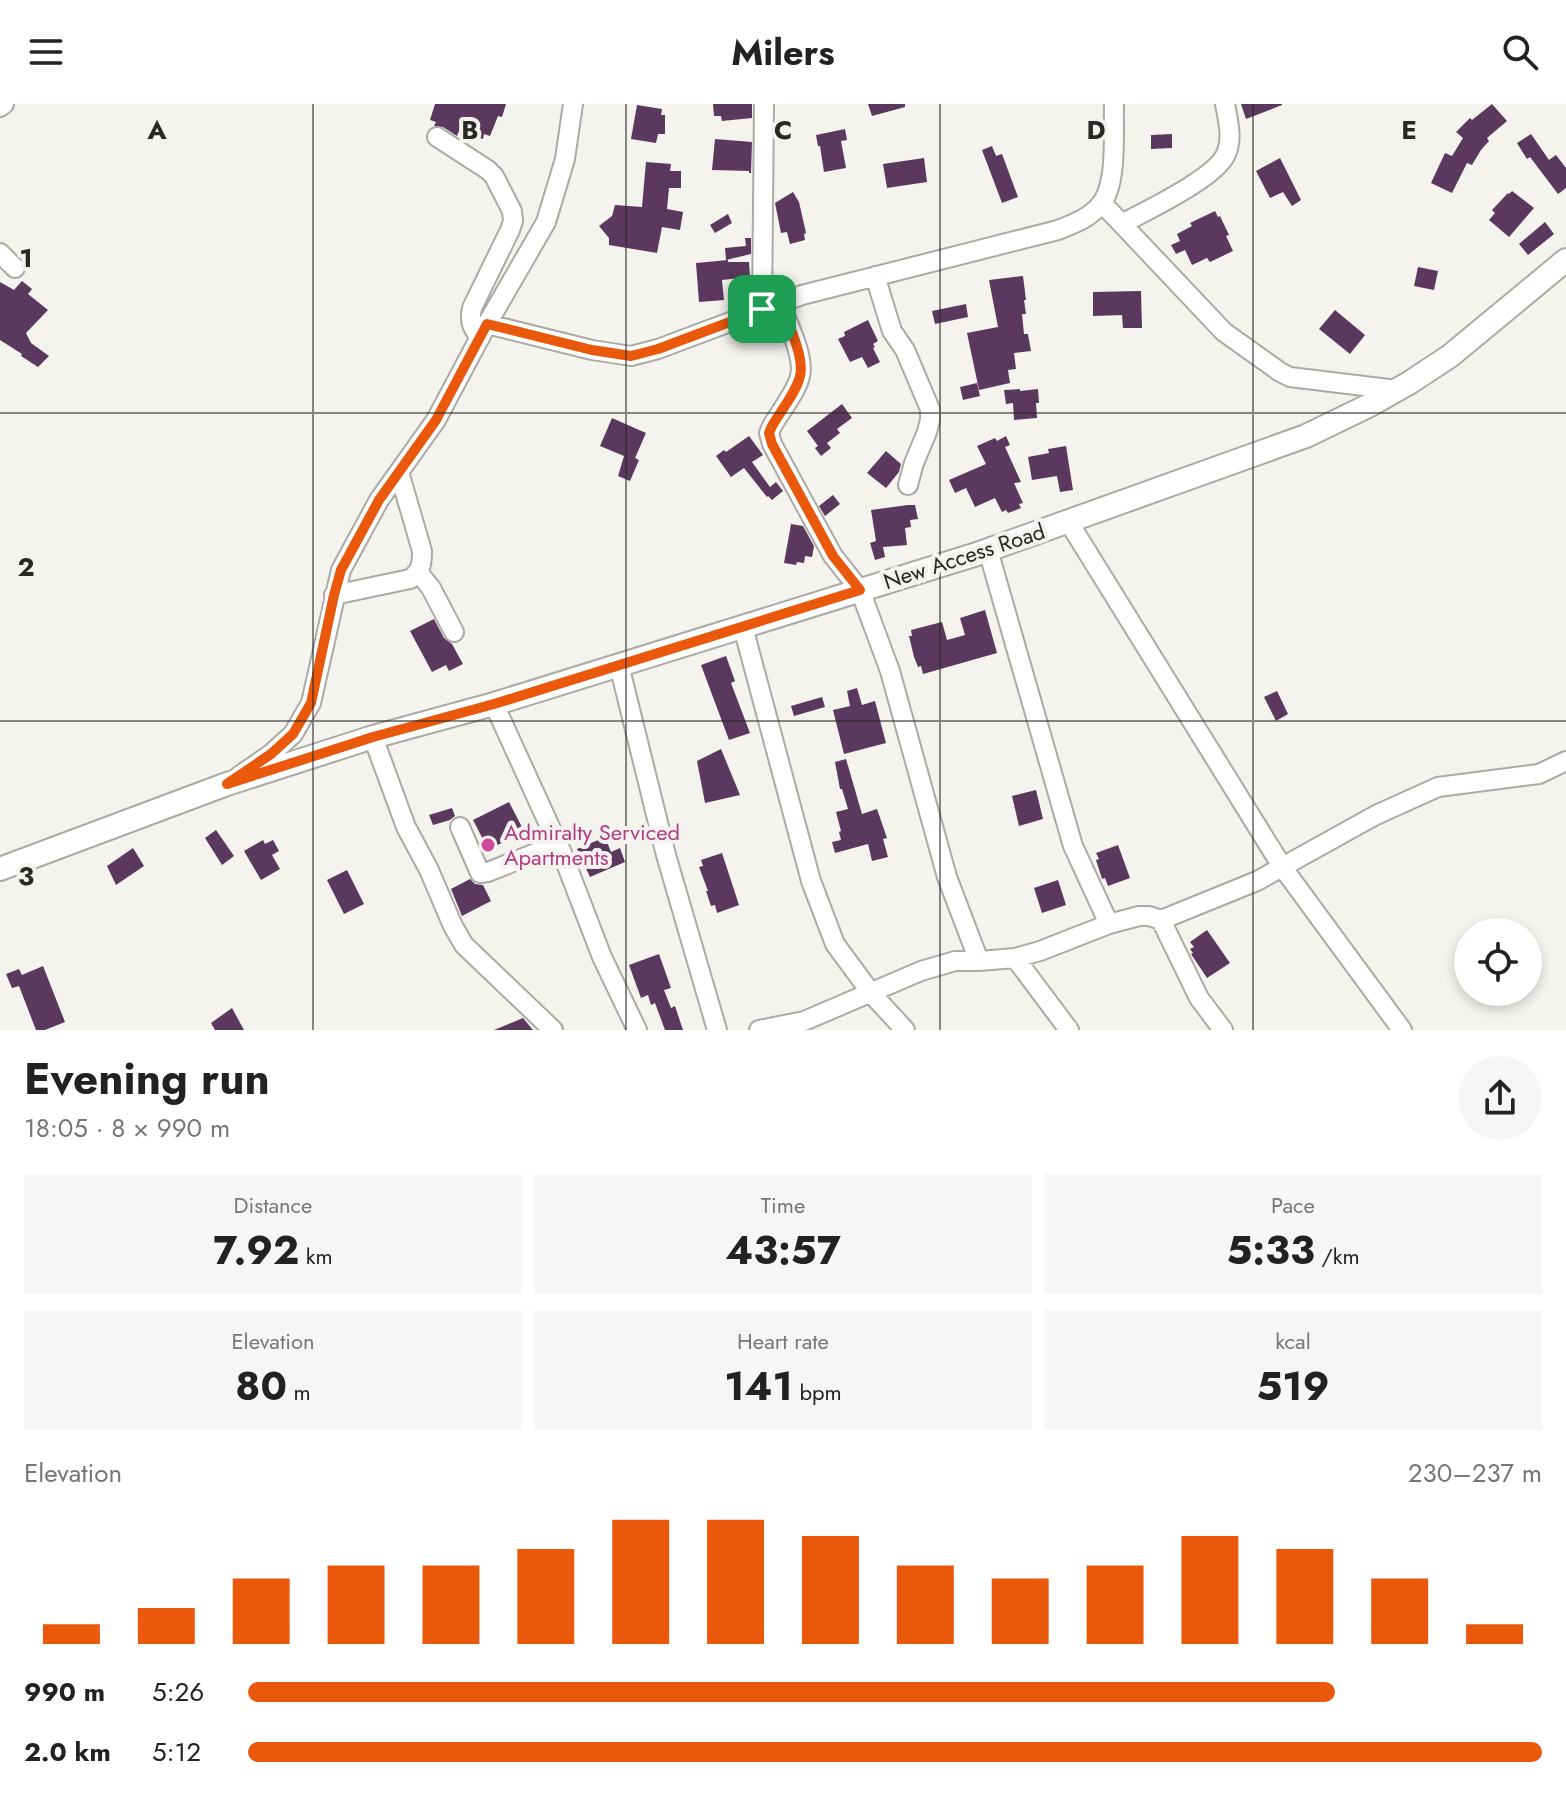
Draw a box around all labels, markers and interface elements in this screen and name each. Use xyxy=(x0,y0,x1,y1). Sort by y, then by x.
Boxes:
text: Milers xyxy=(731,26,835,78)
icon: menu xyxy=(24,30,68,74)
icon: search xyxy=(1498,30,1542,74)
text: A xyxy=(146,111,167,149)
text: B xyxy=(461,111,479,149)
text: C xyxy=(774,111,792,149)
text: D xyxy=(1086,111,1106,149)
text: E xyxy=(1401,111,1417,149)
text: 1 xyxy=(19,239,33,277)
pin xyxy=(728,275,796,343)
icon: arrive xyxy=(740,287,784,331)
street label: New Access Road xyxy=(879,515,1049,597)
text: 2 xyxy=(17,548,35,586)
place label: Admiralty Serviced Apartments xyxy=(504,816,680,873)
marker: Admiralty Serviced Apartments xyxy=(479,836,497,854)
text: 3 xyxy=(18,857,34,895)
map controls xyxy=(1454,918,1542,1006)
button: locate xyxy=(1454,918,1542,1006)
text: Evening run xyxy=(24,1047,270,1111)
button: share xyxy=(1458,1056,1542,1140)
text: 18:05 · 8 × 990 m xyxy=(24,1109,230,1147)
text: Distance xyxy=(234,1189,312,1221)
text: Time xyxy=(761,1189,805,1221)
text: Pace xyxy=(1271,1189,1315,1221)
text: 7.92 xyxy=(213,1221,299,1279)
text: 43:57 xyxy=(725,1221,841,1279)
text: 5:33 xyxy=(1226,1221,1315,1279)
text: km xyxy=(299,1240,333,1272)
text: /km xyxy=(1315,1240,1360,1272)
text: Elevation xyxy=(232,1325,314,1357)
text: Heart rate xyxy=(737,1325,829,1357)
text: kcal xyxy=(1275,1325,1311,1357)
text: 80 xyxy=(235,1357,287,1415)
text: 141 xyxy=(724,1357,793,1415)
text: 519 xyxy=(1257,1357,1329,1415)
text: m xyxy=(287,1376,311,1408)
text: bpm xyxy=(793,1376,842,1408)
text: Elevation xyxy=(24,1454,122,1492)
text: 230–237 m xyxy=(1408,1454,1542,1492)
text: 990 m xyxy=(24,1673,105,1711)
text: 5:26 xyxy=(152,1673,204,1711)
text: 2.0 km xyxy=(24,1733,111,1771)
text: 5:12 xyxy=(152,1733,201,1771)

